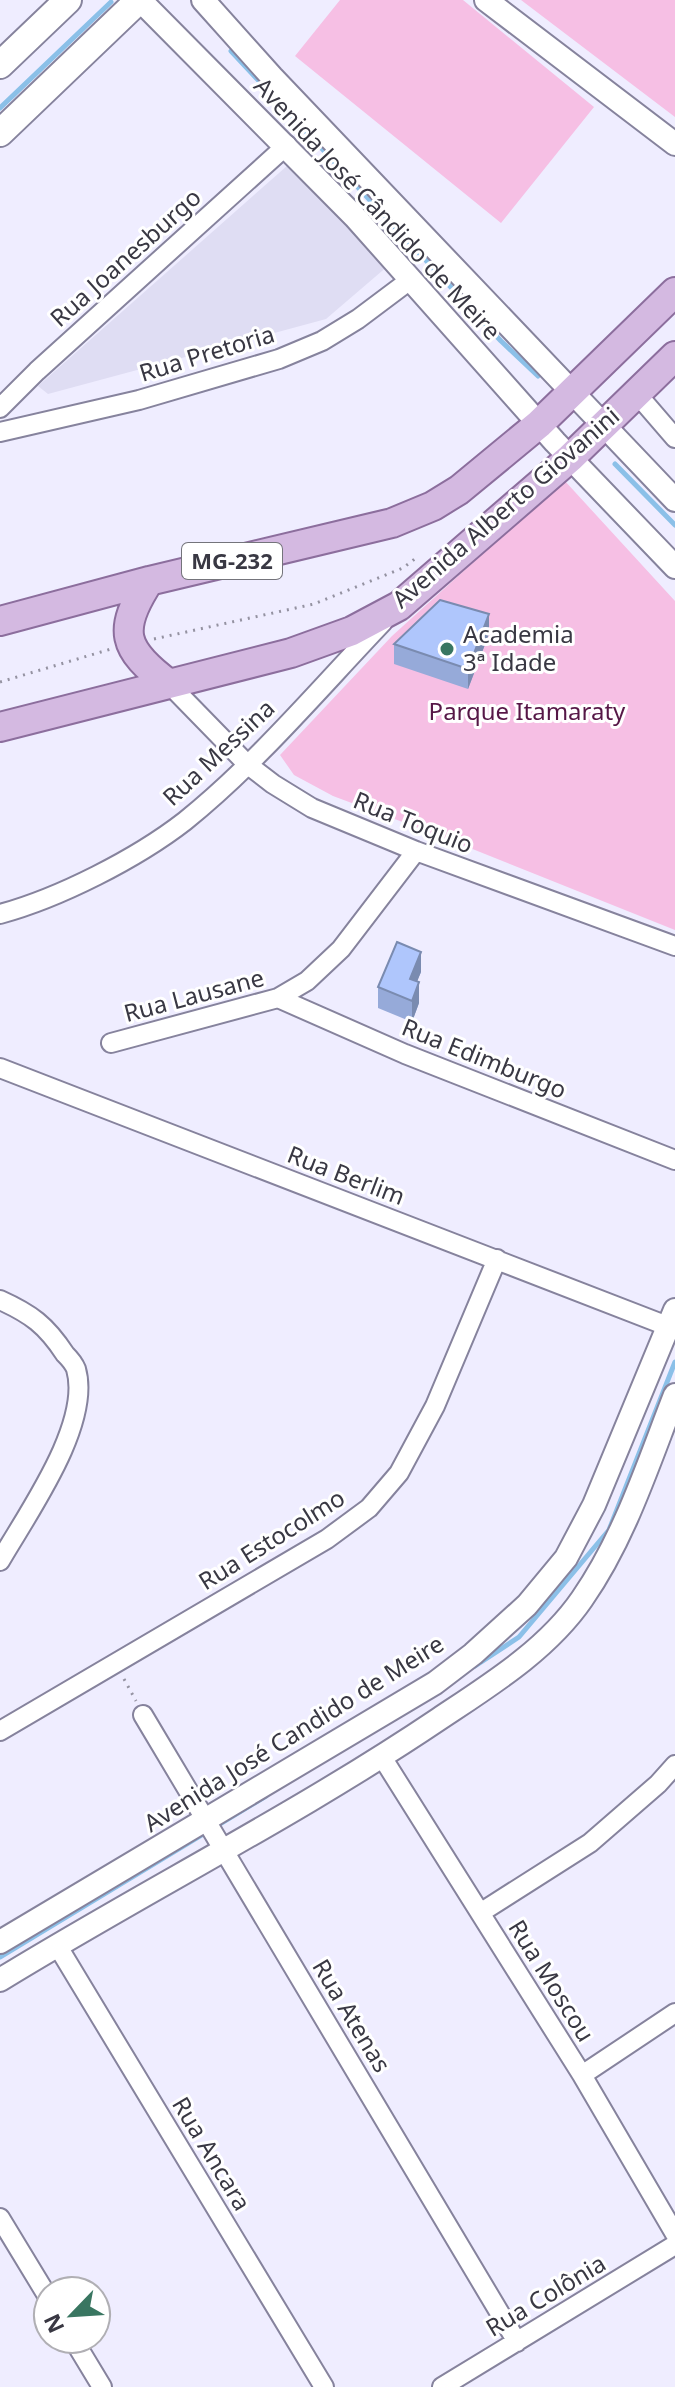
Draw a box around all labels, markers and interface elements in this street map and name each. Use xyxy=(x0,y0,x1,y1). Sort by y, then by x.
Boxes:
street label: Avenida José Cândido de Meire xyxy=(247,70,509,346)
street label: Rua Joanesburgo xyxy=(42,180,208,334)
street label: Rua Pretoria xyxy=(135,316,278,389)
street label: Avenida Alberto Giovanini xyxy=(384,399,626,615)
road number: MG-232 xyxy=(182,543,282,579)
place label: Academia 3ª Idade xyxy=(463,617,574,678)
marker: Academia 3ª Idade xyxy=(438,640,456,658)
street label: Rua Messina xyxy=(155,691,281,812)
park label: Parque Itamaraty xyxy=(429,694,626,727)
street label: Rua Toquio xyxy=(349,783,478,860)
street label: Rua Lausane xyxy=(120,960,267,1029)
street label: Rua Edimburgo xyxy=(397,1010,572,1106)
street label: Rua Berlim xyxy=(283,1137,410,1212)
street label: Rua Estocolmo xyxy=(192,1481,351,1597)
street label: Avenida José Candido de Meire xyxy=(137,1627,449,1839)
street label: Rua Moscou xyxy=(502,1913,603,2048)
street label: Rua Atenas xyxy=(305,1952,399,2078)
street label: Rua Ancara xyxy=(165,2090,259,2216)
street label: Rua Colônia xyxy=(479,2246,611,2343)
north arrow xyxy=(32,2275,112,2355)
text: N xyxy=(36,2309,70,2338)

